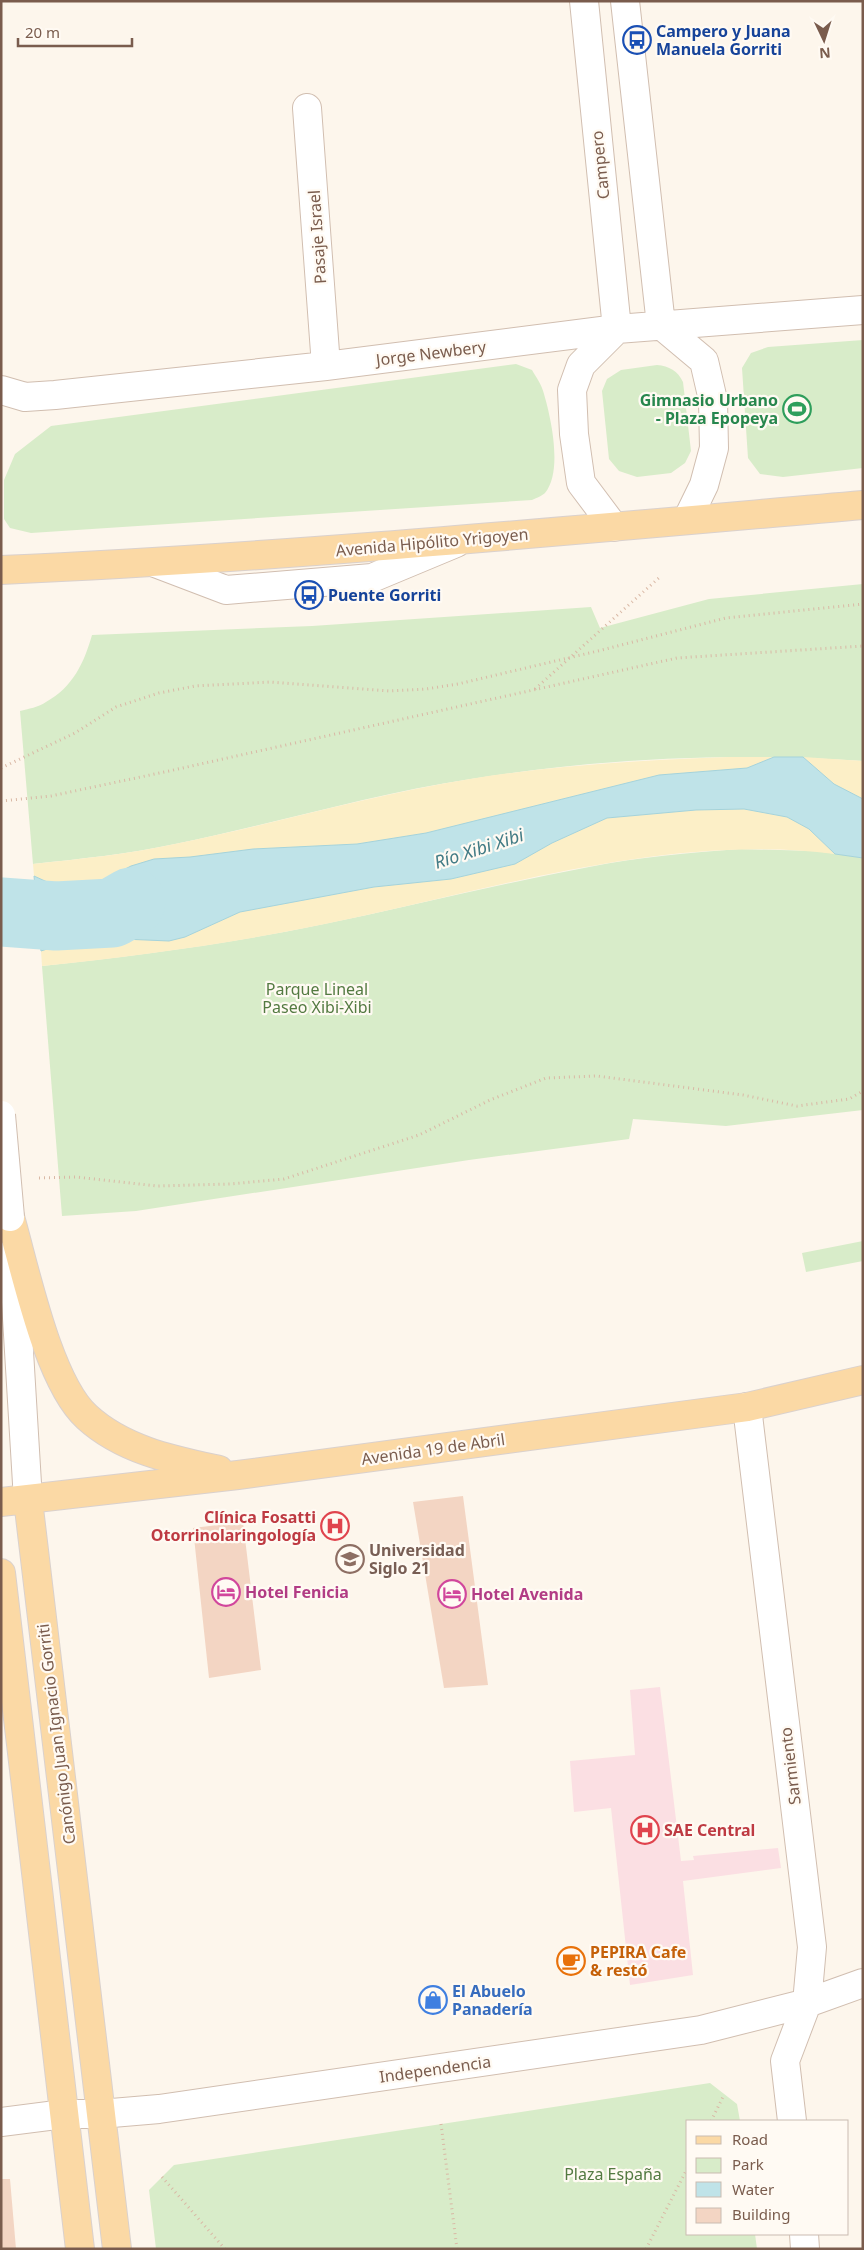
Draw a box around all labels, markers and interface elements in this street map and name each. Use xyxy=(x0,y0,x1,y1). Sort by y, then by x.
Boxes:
scale bar xyxy=(18,15,131,47)
north arrow xyxy=(799,15,849,65)
place label: Campero y Juana Manuela Gorriti xyxy=(656,20,791,60)
text: 20 m xyxy=(25,22,60,42)
bus stop icon: Campero y Juana Manuela Gorriti xyxy=(622,25,652,55)
text: N xyxy=(819,44,831,63)
street label: Campero xyxy=(585,130,615,200)
street label: Pasaje Israel xyxy=(303,189,331,285)
street label: Jorge Newbery xyxy=(373,335,488,371)
place label: Gimnasio Urbano - Plaza Epopeya xyxy=(640,389,778,429)
sports icon: Gimnasio Urbano - Plaza Epopeya xyxy=(782,394,812,424)
street label: Avenida Hipólito Yrigoyen xyxy=(335,523,529,561)
bus stop icon: Puente Gorriti xyxy=(294,580,324,610)
place label: Puente Gorriti xyxy=(328,584,441,606)
water label: Río Xibi Xibi xyxy=(431,822,527,874)
park label: Parque Lineal Paseo Xibi-Xibi xyxy=(262,978,372,1018)
street label: Avenida 19 de Abril xyxy=(360,1428,506,1470)
place label: Clínica Fosatti Otorrinolaringología xyxy=(151,1506,316,1546)
hospital icon: Clínica Fosatti Otorrinolaringología xyxy=(320,1511,350,1541)
place label: Universidad Siglo 21 xyxy=(369,1539,465,1579)
school or university icon: Universidad Siglo 21 xyxy=(335,1544,365,1574)
hotel icon: Hotel Fenicia xyxy=(211,1577,241,1607)
hotel icon: Hotel Avenida xyxy=(437,1579,467,1609)
place label: Hotel Fenicia xyxy=(245,1581,349,1603)
place label: Hotel Avenida xyxy=(471,1583,583,1605)
street label: Canónigo Juan Ignacio Gorriti xyxy=(32,1622,80,1846)
street label: Sarmiento xyxy=(774,1726,806,1806)
hospital icon: SAE Central xyxy=(630,1815,660,1845)
place label: SAE Central xyxy=(664,1819,755,1841)
place label: PEPIRA Cafe & restó xyxy=(590,1941,686,1981)
cafe icon: PEPIRA Cafe & restó xyxy=(556,1946,586,1976)
place label: El Abuelo Panadería xyxy=(452,1980,533,2020)
shop icon: El Abuelo Panadería xyxy=(418,1985,448,2015)
street label: Independencia xyxy=(378,2050,492,2088)
legend xyxy=(686,2120,849,2235)
text: Road xyxy=(732,2129,768,2149)
text: Park xyxy=(732,2154,764,2174)
park label: Plaza España xyxy=(564,2163,662,2185)
text: Water xyxy=(732,2179,774,2199)
text: Building xyxy=(732,2204,790,2224)

